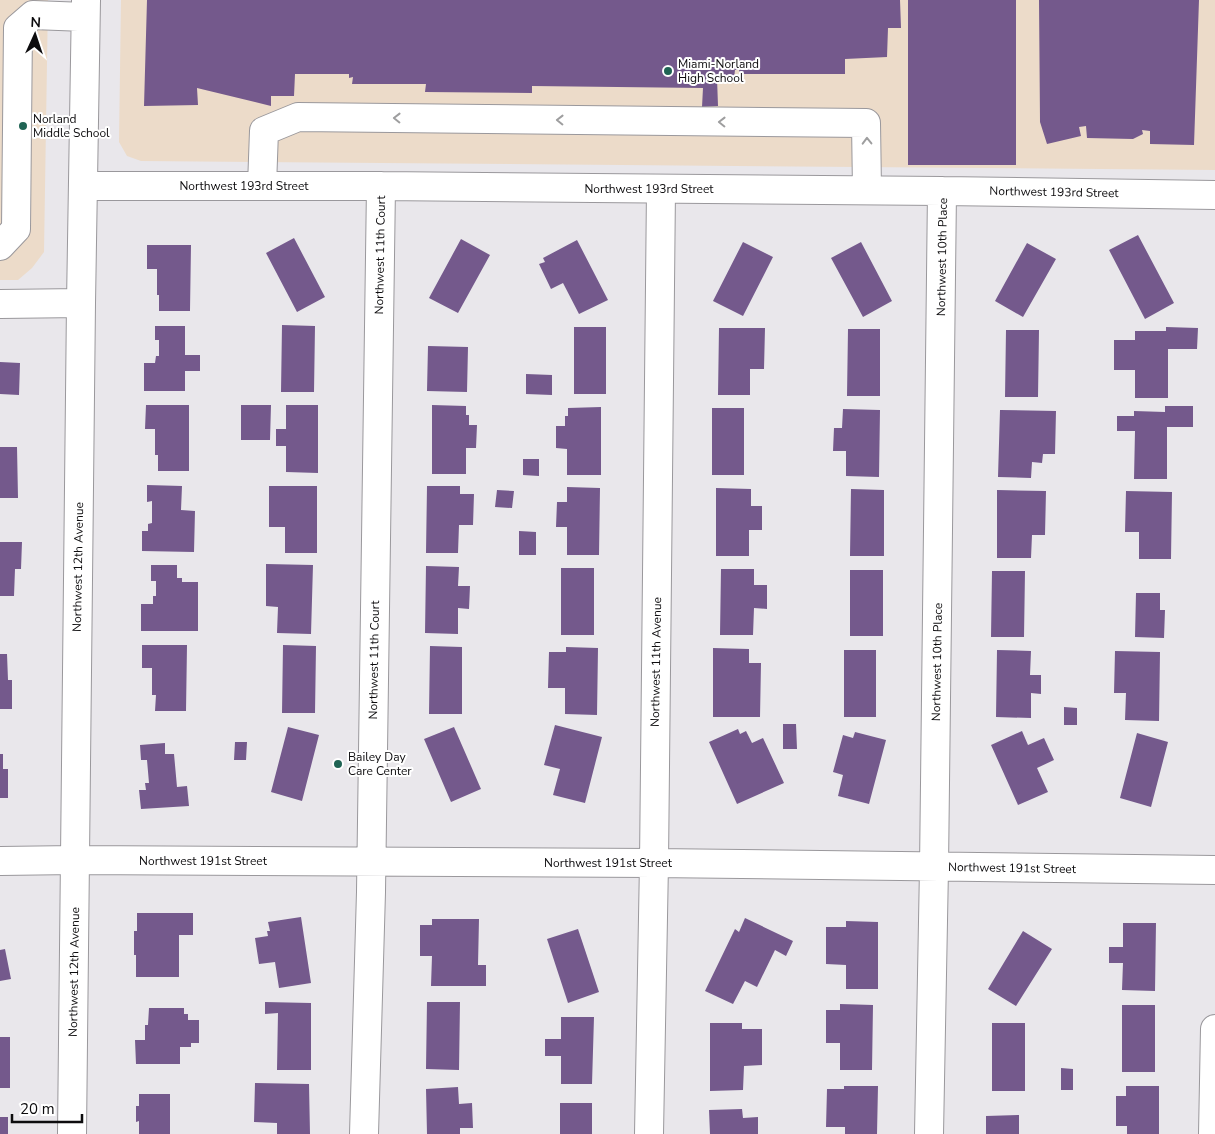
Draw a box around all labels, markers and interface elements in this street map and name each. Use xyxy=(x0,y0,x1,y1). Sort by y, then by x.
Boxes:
north arrow xyxy=(10,10,60,60)
text: N xyxy=(30,13,41,32)
place label: Miami-Norland High School xyxy=(678,56,759,86)
marker: Miami-Norland High School xyxy=(662,65,674,77)
place label: Norland Middle School xyxy=(33,111,110,141)
one-way arrow xyxy=(393,113,400,123)
one-way arrow xyxy=(555,115,563,125)
one-way arrow xyxy=(718,116,726,127)
marker: Norland Middle School xyxy=(17,120,29,132)
one-way arrow xyxy=(861,137,872,145)
street label: Northwest 193rd Street xyxy=(179,178,309,194)
street label: Northwest 193rd Street xyxy=(584,181,714,197)
street label: Northwest 193rd Street xyxy=(989,183,1119,201)
street label: Northwest 11th Court xyxy=(371,195,389,315)
street label: Northwest 10th Place xyxy=(933,198,951,316)
street label: Northwest 12th Avenue xyxy=(69,502,87,632)
street label: Northwest 11th Avenue xyxy=(647,597,665,727)
street label: Northwest 11th Court xyxy=(365,600,383,720)
street label: Northwest 10th Place xyxy=(928,603,946,721)
place label: Bailey Day Care Center xyxy=(348,749,412,779)
marker: Bailey Day Care Center xyxy=(332,758,344,770)
street label: Northwest 191st Street xyxy=(139,853,268,869)
street label: Northwest 191st Street xyxy=(544,855,673,871)
street label: Northwest 191st Street xyxy=(948,859,1077,877)
street label: Northwest 12th Avenue xyxy=(65,907,83,1037)
scale bar xyxy=(12,1092,82,1124)
text: 20 m xyxy=(20,1099,55,1119)

